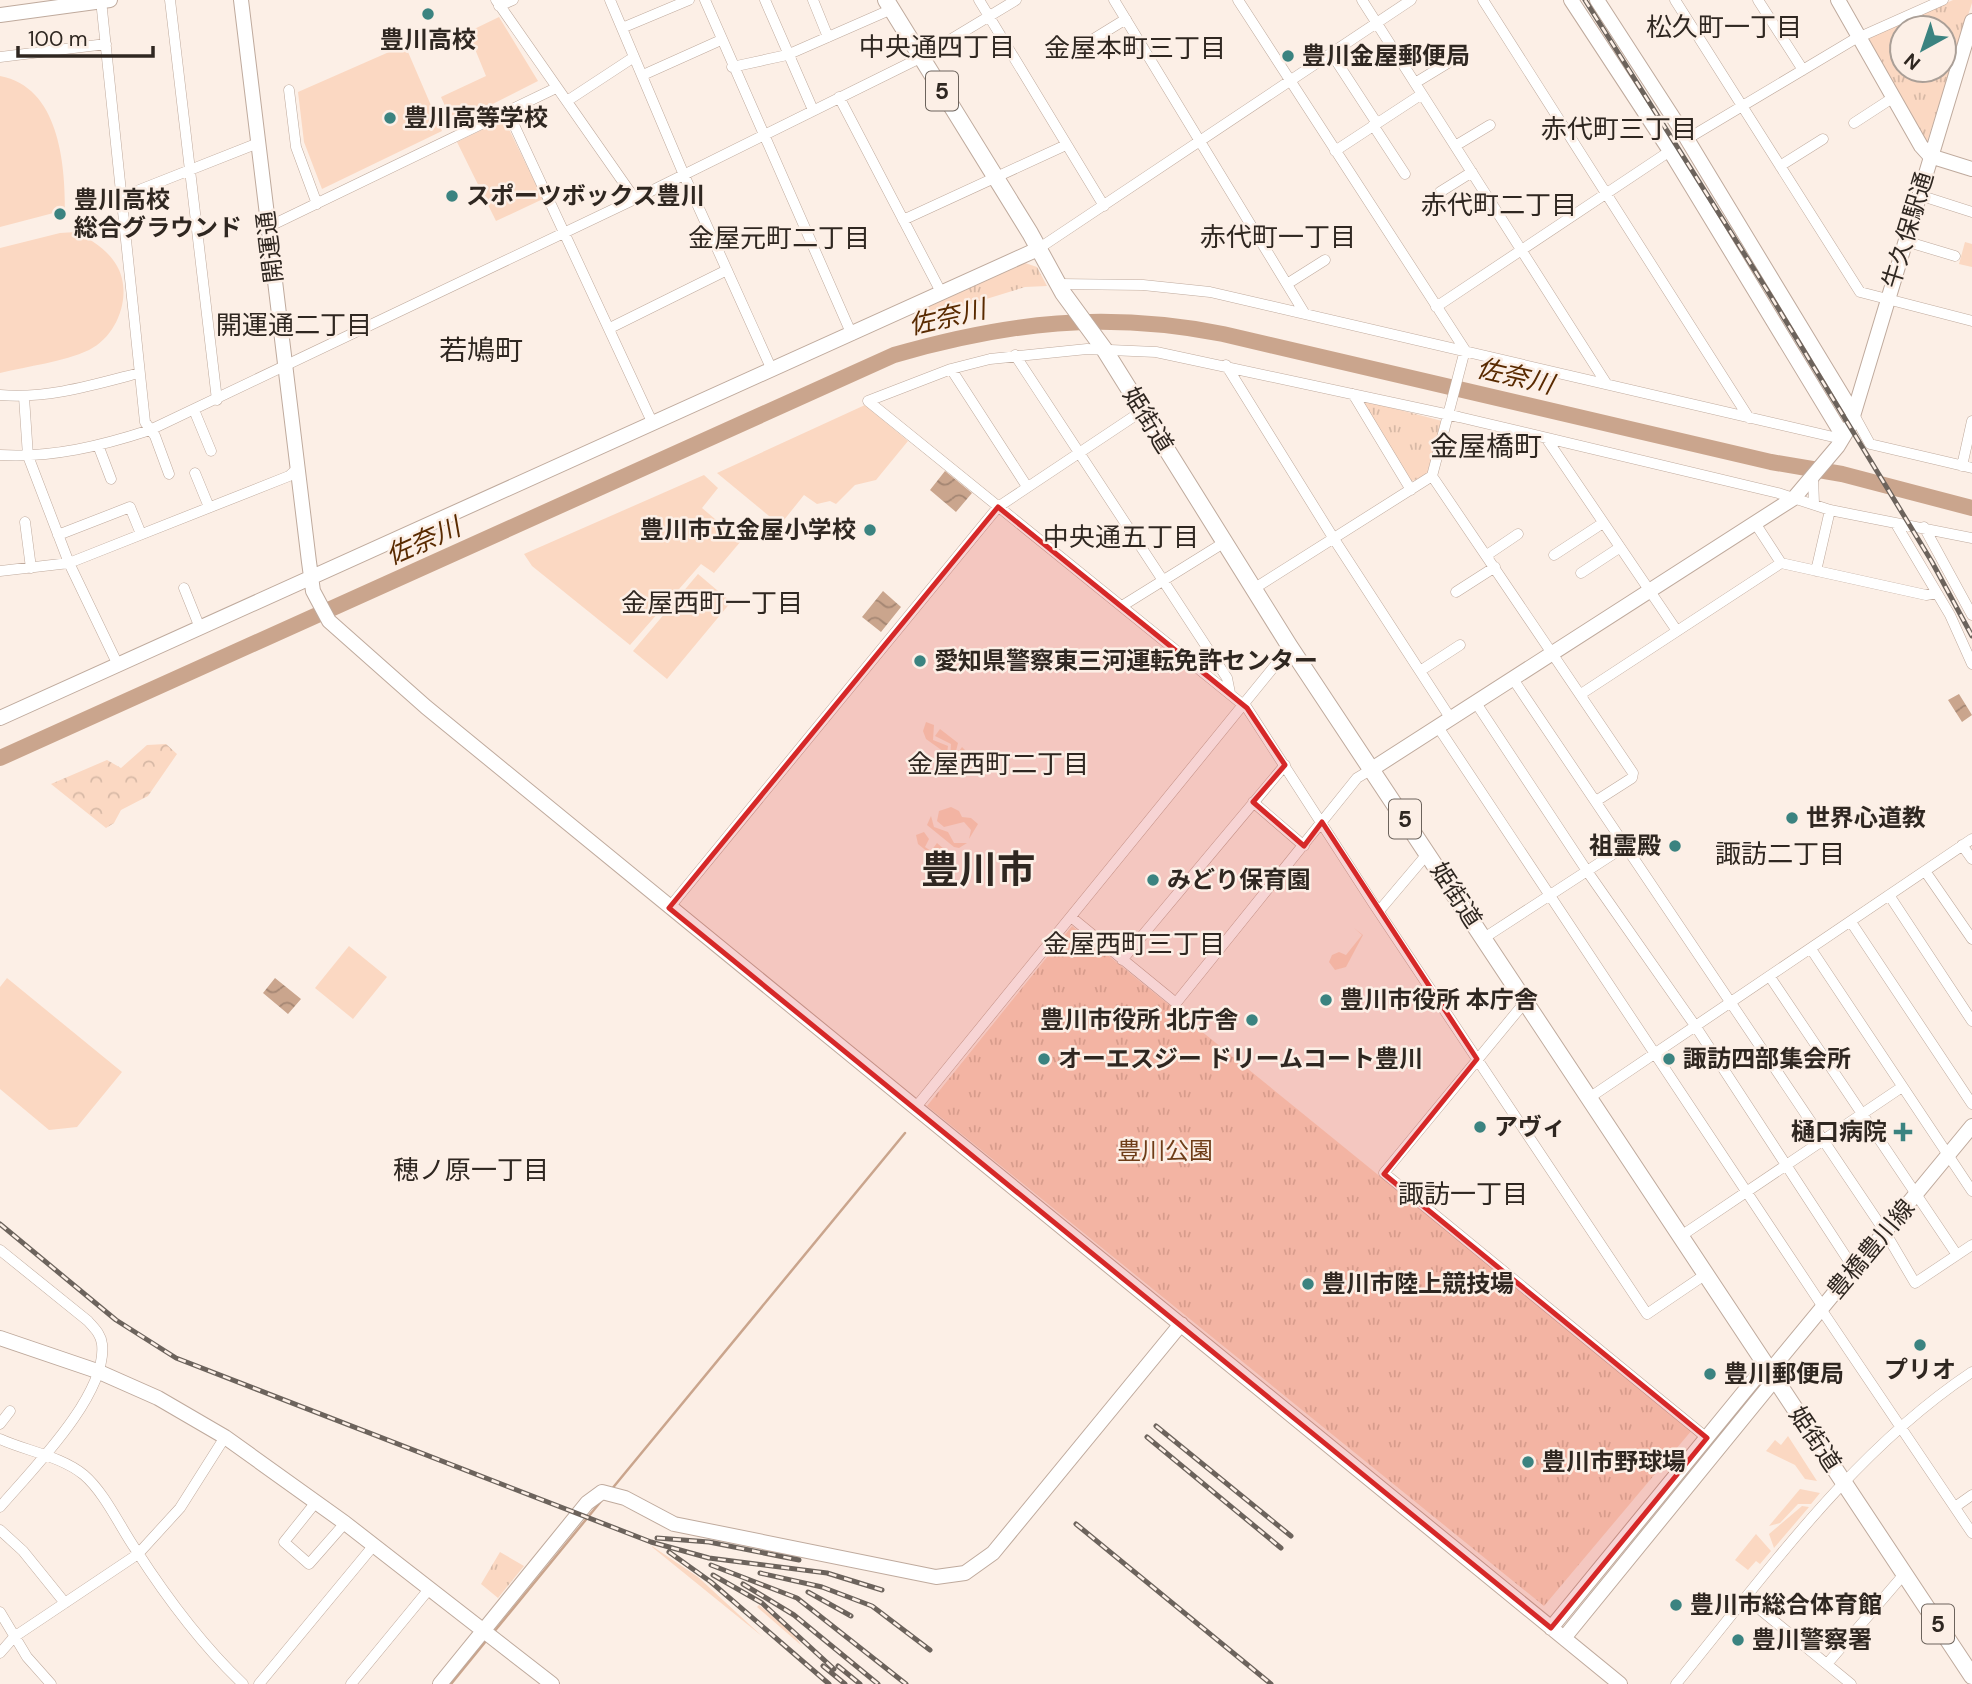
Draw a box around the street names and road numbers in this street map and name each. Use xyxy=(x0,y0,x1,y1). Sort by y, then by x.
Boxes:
road number: 5 xyxy=(926,72,958,110)
street label: 牛久保駅通 xyxy=(1875,168,1940,292)
street label: 開運通 xyxy=(250,209,289,285)
street label: 姫街道 xyxy=(1116,381,1181,458)
road number: 5 xyxy=(1389,800,1421,838)
street label: 姫街道 xyxy=(1424,856,1489,933)
street label: 豊橋豊川線 xyxy=(1820,1193,1921,1305)
street label: 姫街道 xyxy=(1782,1400,1848,1477)
road number: 5 xyxy=(1922,1604,1954,1644)

